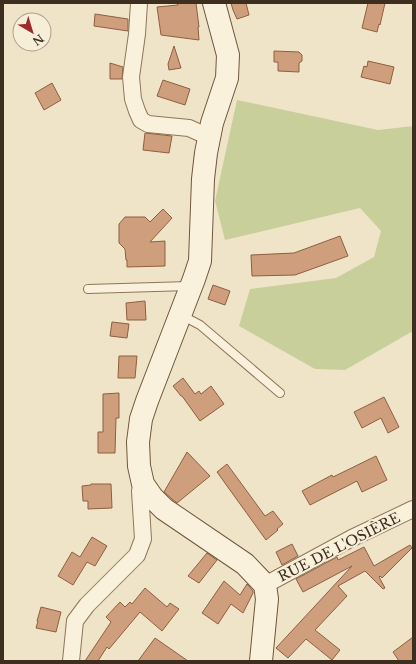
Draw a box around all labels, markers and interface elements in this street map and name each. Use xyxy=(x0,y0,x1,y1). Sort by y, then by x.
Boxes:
north arrow xyxy=(12,12,52,52)
text: N xyxy=(29,31,47,49)
street label: RUE DE L'OSIÈRE xyxy=(275,508,403,586)

